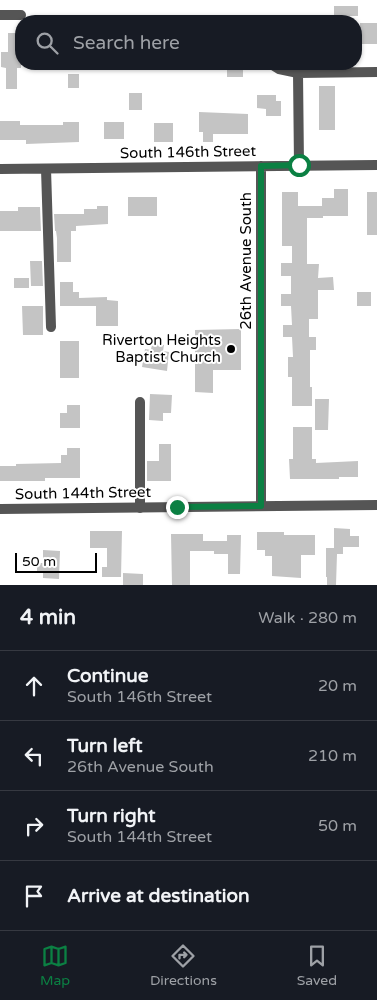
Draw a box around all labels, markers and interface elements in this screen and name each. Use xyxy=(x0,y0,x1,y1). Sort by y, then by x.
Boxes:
search box xyxy=(15,15,362,70)
icon: search xyxy=(33,29,61,57)
text: Search here xyxy=(73,32,180,54)
street label: South 146th Street xyxy=(120,142,256,162)
route start xyxy=(288,154,311,177)
street label: 26th Avenue South xyxy=(237,192,255,330)
place label: Riverton Heights Baptist Church xyxy=(102,331,221,366)
marker: Riverton Heights Baptist Church xyxy=(225,343,237,355)
street label: South 144th Street xyxy=(15,483,151,503)
route end xyxy=(166,496,189,519)
scale bar xyxy=(15,550,98,573)
text: 50 m xyxy=(22,553,56,570)
text: 4 min xyxy=(20,605,76,630)
text: Walk · 280 m xyxy=(258,608,357,628)
text: Continue xyxy=(67,665,149,687)
icon: ahead xyxy=(20,672,48,700)
text: 20 m xyxy=(318,676,357,696)
text: South 146th Street xyxy=(67,687,212,707)
text: Turn left xyxy=(67,735,143,757)
icon: left xyxy=(20,742,48,770)
text: 210 m xyxy=(308,746,357,766)
text: 26th Avenue South xyxy=(67,757,214,777)
text: Turn right xyxy=(67,805,155,827)
icon: right xyxy=(20,812,48,840)
text: 50 m xyxy=(318,816,357,836)
text: South 144th Street xyxy=(67,827,212,847)
icon: arrive xyxy=(20,882,48,910)
text: Arrive at destination xyxy=(67,885,250,907)
tab: Map xyxy=(40,942,70,989)
tab: Directions xyxy=(150,942,217,989)
tab: Saved xyxy=(297,942,337,989)

